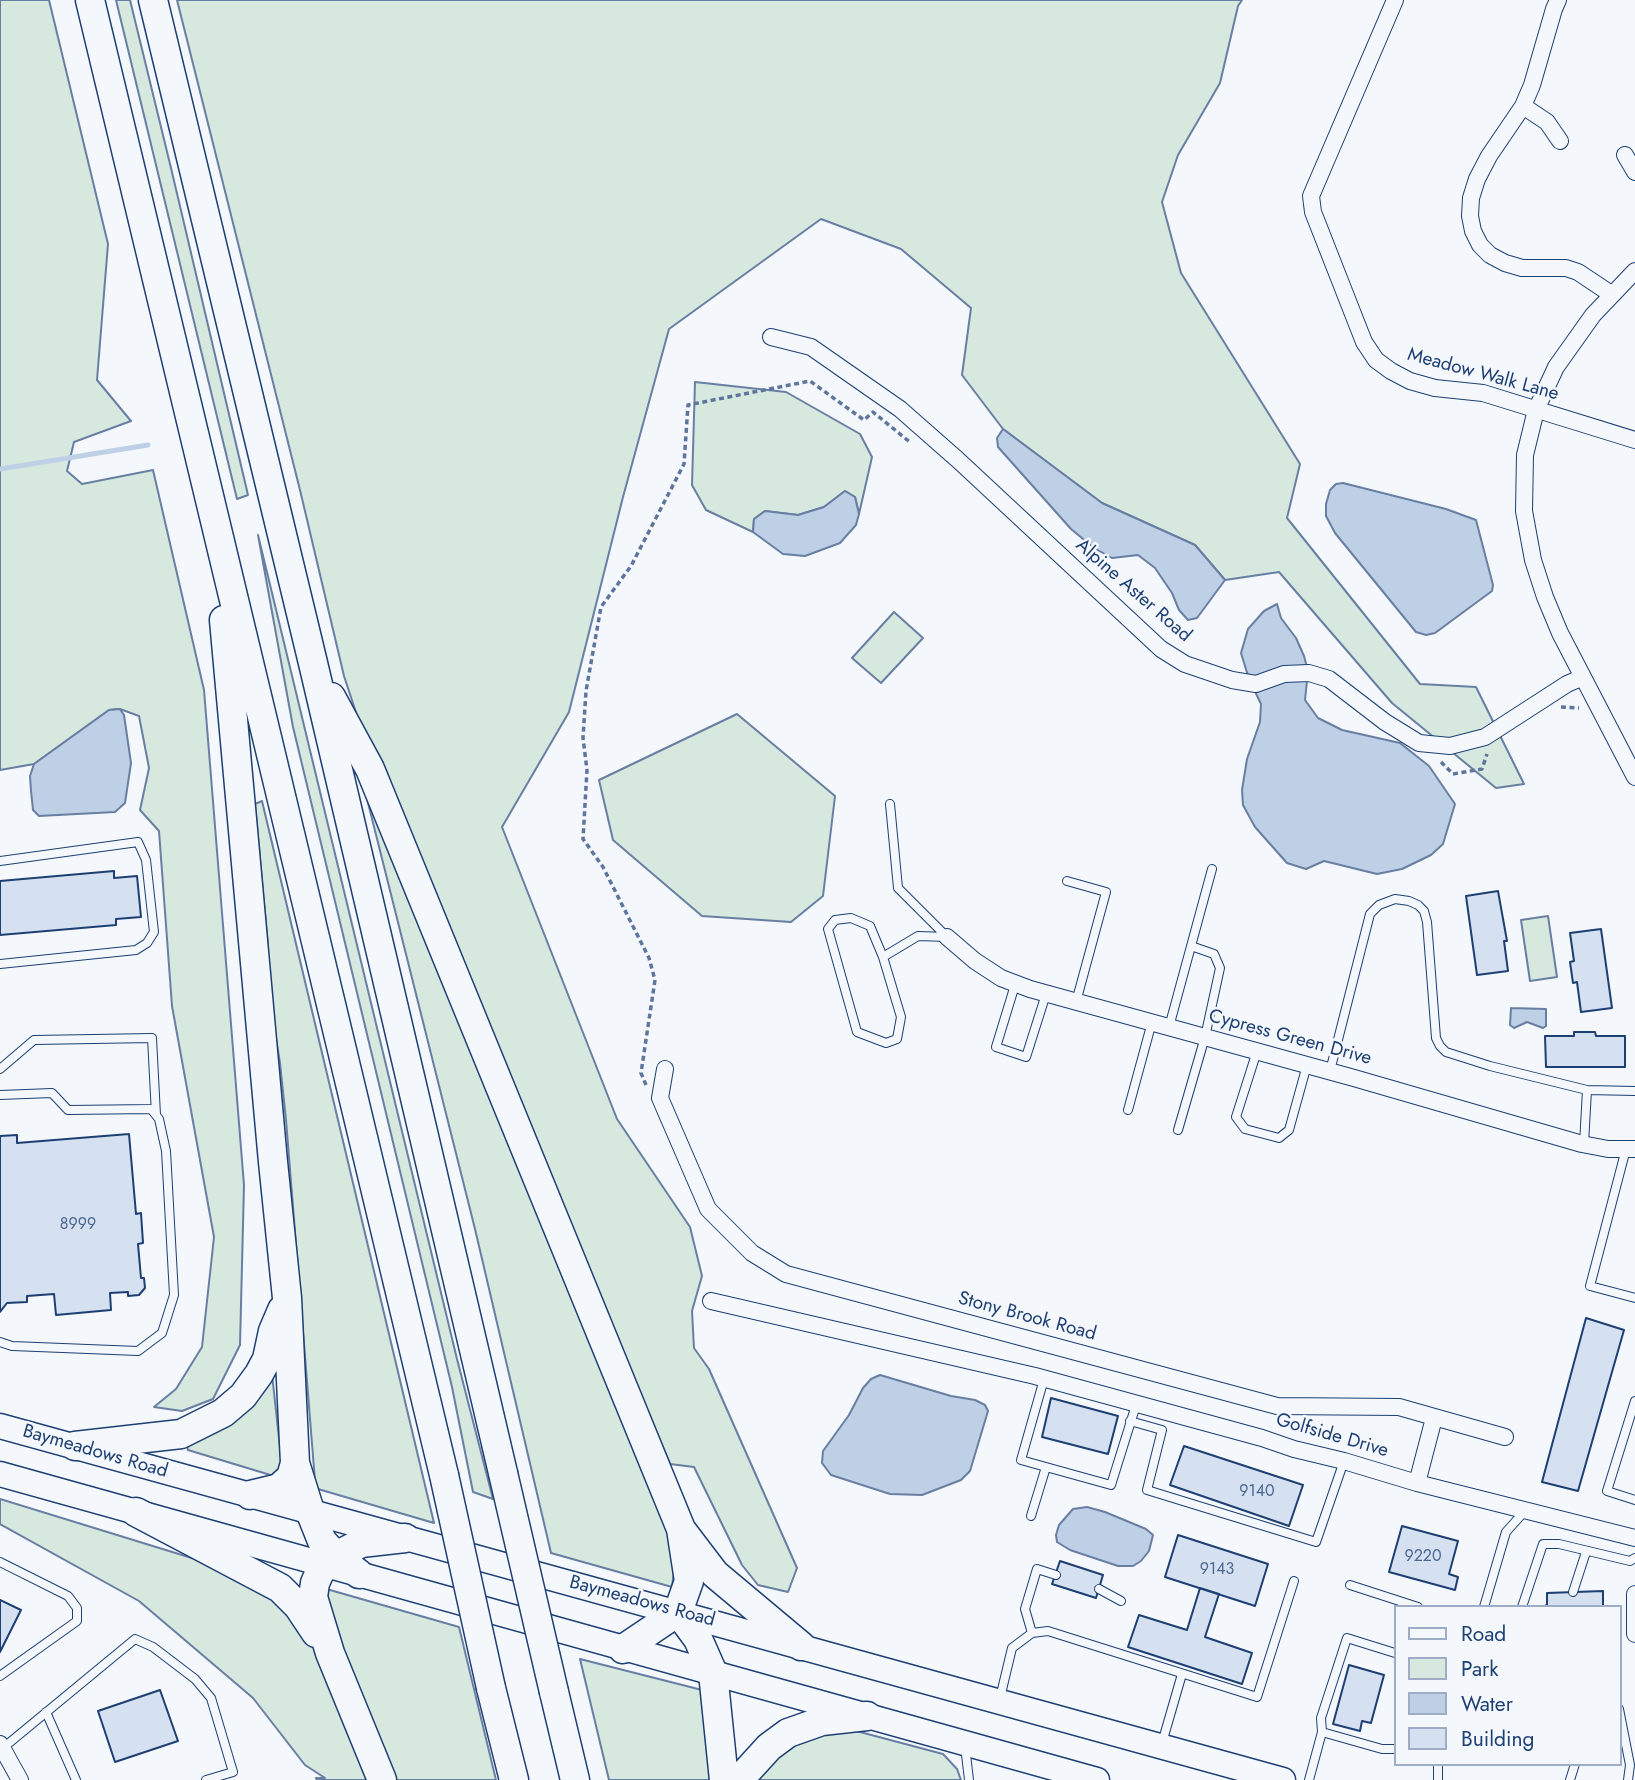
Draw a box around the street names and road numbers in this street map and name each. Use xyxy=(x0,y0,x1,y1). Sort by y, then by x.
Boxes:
street label: Meadow Walk Lane xyxy=(1405,344,1561,406)
street label: Alpine Aster Road xyxy=(1070,535,1196,647)
street label: Cypress Green Drive xyxy=(1206,1005,1374,1071)
street label: Stony Brook Road xyxy=(956,1288,1098,1346)
street label: Golfside Drive xyxy=(1273,1409,1391,1463)
street label: Baymeadows Road xyxy=(20,1420,170,1484)
street label: Baymeadows Road xyxy=(567,1572,717,1632)

